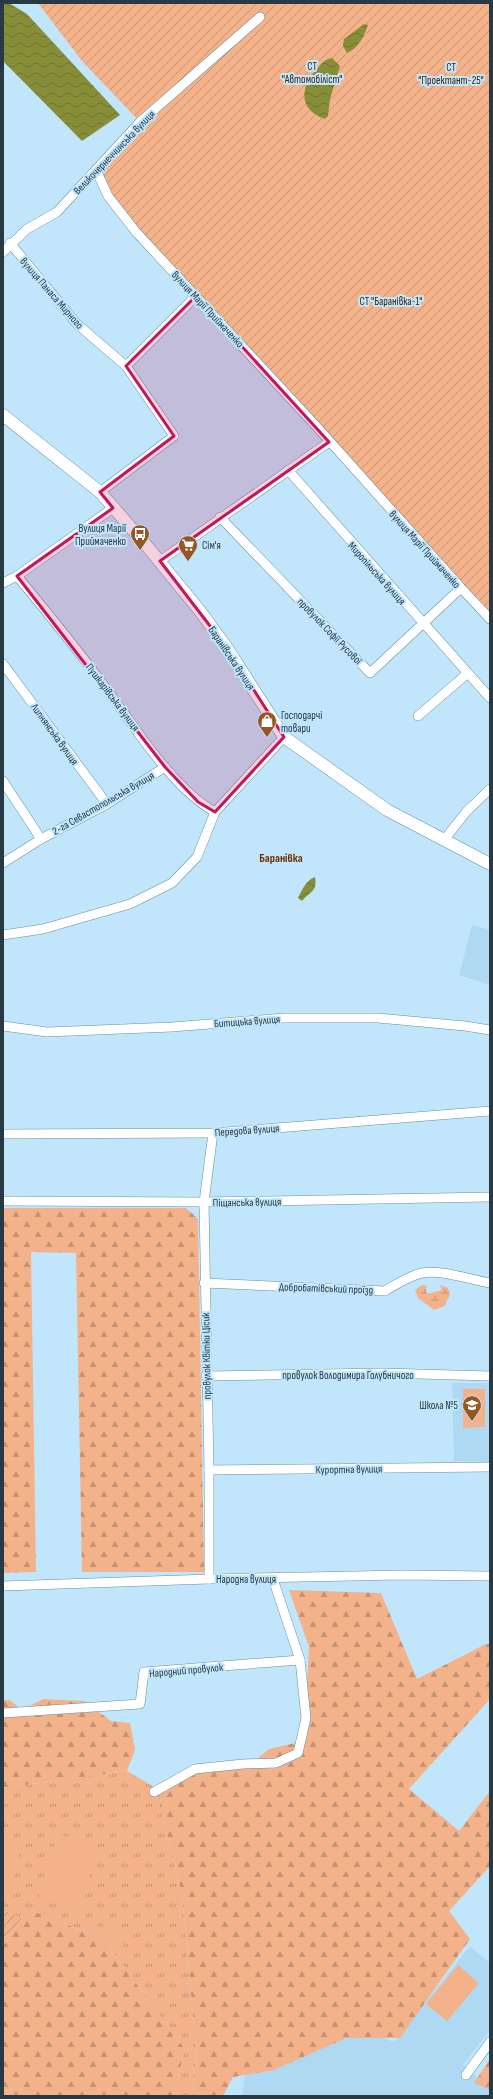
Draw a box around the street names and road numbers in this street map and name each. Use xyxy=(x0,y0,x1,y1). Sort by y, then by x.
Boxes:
street label: Великочернеччинська вулиця xyxy=(71,108,158,197)
street label: вулиця Панаса Мирного xyxy=(17,255,86,332)
street label: вулиця Марії Приймаченко xyxy=(169,268,247,351)
street label: вулиця Марії Приймаченко xyxy=(386,508,463,591)
street label: Миропільська вулиця xyxy=(345,539,408,607)
street label: провулок Софії Русової xyxy=(295,595,365,668)
street label: Баранівська вулиця xyxy=(206,624,258,693)
street label: Пушкарівська вулиця xyxy=(83,661,142,734)
street label: Липнянська вулиця xyxy=(27,700,81,767)
street label: 2-га Севастопольська вулиця xyxy=(50,769,156,838)
street label: Битицька вулиця xyxy=(213,1013,281,1030)
street label: Передова вулиця xyxy=(214,1122,280,1139)
street label: Піщанська вулиця xyxy=(213,1195,281,1210)
street label: Добробатівський проїзд xyxy=(279,1280,373,1297)
street label: провулок Квітки Цісик xyxy=(199,1312,214,1399)
street label: провулок Володимира Голубничого xyxy=(282,1369,414,1382)
street label: Курортна вулиця xyxy=(316,1462,382,1477)
street label: Народна вулиця xyxy=(216,1573,276,1586)
street label: Народний провулок xyxy=(149,1661,224,1680)

